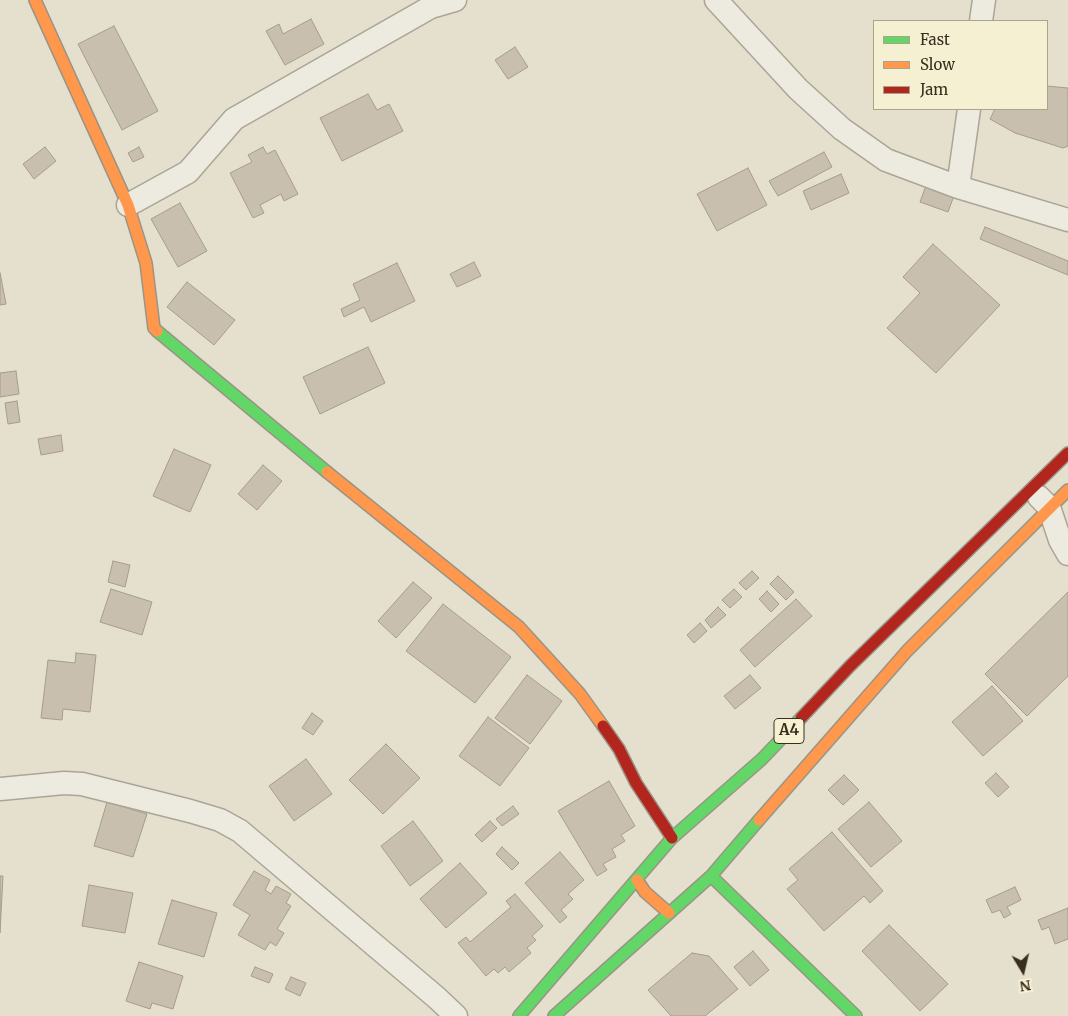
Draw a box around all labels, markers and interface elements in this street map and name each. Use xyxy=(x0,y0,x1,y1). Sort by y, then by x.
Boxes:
legend xyxy=(873,20,1048,110)
text: Fast xyxy=(920,30,950,49)
text: Slow xyxy=(920,55,955,74)
text: Jam xyxy=(920,80,948,99)
road number: A4 xyxy=(774,718,804,744)
north arrow xyxy=(998,946,1048,996)
text: N xyxy=(1018,976,1032,996)

